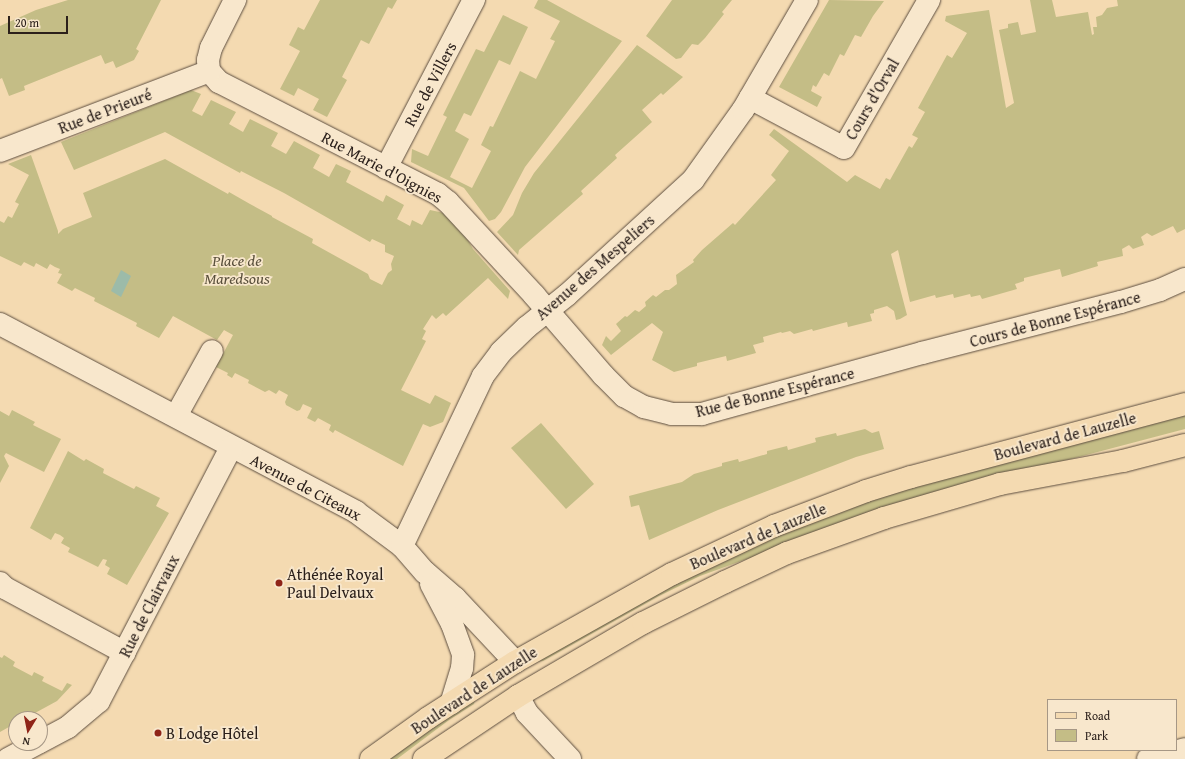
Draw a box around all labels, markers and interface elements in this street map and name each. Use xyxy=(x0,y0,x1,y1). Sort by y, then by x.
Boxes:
scale bar xyxy=(10,8,70,34)
text: 20 m xyxy=(15,14,39,31)
street label: Rue de Villers xyxy=(400,38,460,130)
street label: Cours d'Orval xyxy=(841,55,903,143)
street label: Rue de Prieuré xyxy=(56,84,154,138)
street label: Rue Marie d'Oignies xyxy=(318,127,446,207)
street label: Avenue des Mespeliers xyxy=(532,210,658,324)
park label: Place de Maredsous xyxy=(204,250,270,288)
street label: Cours de Bonne Espérance xyxy=(968,287,1142,351)
street label: Rue de Bonne Espérance xyxy=(694,363,856,421)
street label: Boulevard de Lauzelle xyxy=(992,408,1138,464)
street label: Avenue de Citeaux xyxy=(247,450,365,524)
street label: Boulevard de Lauzelle xyxy=(687,499,829,573)
street label: Rue de Clairvaux xyxy=(115,552,183,660)
place label: Athénée Royal Paul Delvaux xyxy=(287,564,384,602)
marker: Athénée Royal Paul Delvaux xyxy=(274,578,284,588)
street label: Boulevard de Lauzelle xyxy=(407,642,541,738)
legend xyxy=(1047,699,1177,751)
text: Road xyxy=(1085,707,1110,724)
north arrow xyxy=(8,711,48,751)
place label: B Lodge Hôtel xyxy=(166,723,259,743)
text: Park xyxy=(1085,727,1108,744)
marker: B Lodge Hôtel xyxy=(153,728,163,738)
text: N xyxy=(21,733,31,750)

